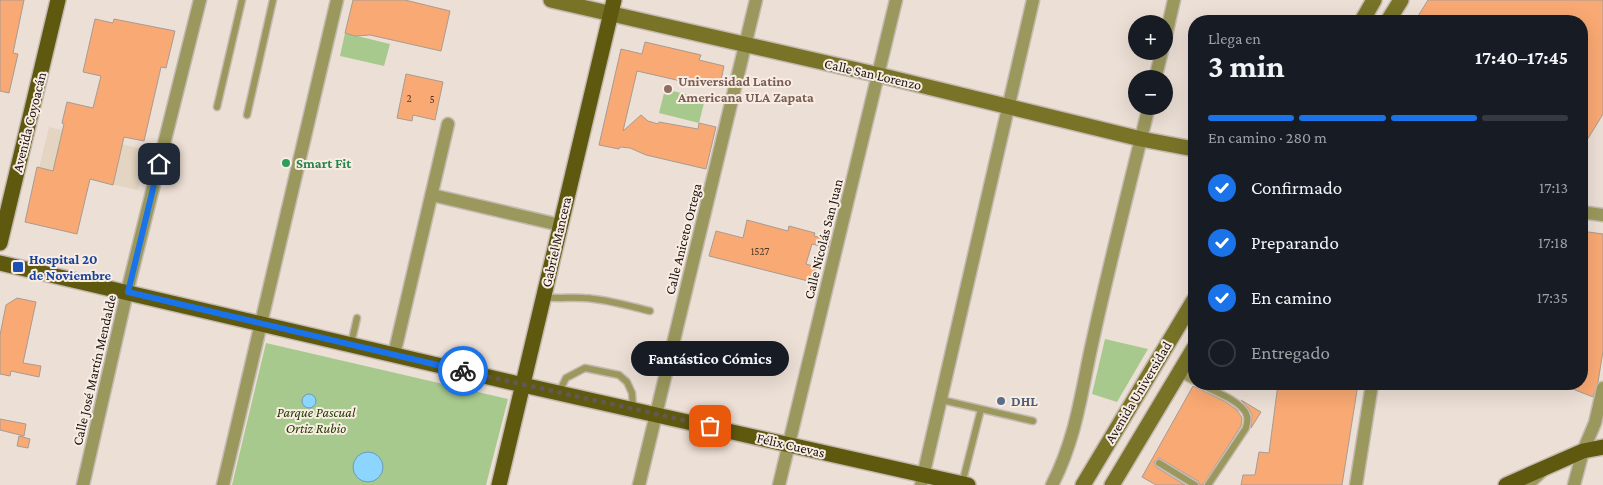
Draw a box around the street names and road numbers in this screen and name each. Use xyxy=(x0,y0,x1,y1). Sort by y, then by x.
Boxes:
street label: Calle San Lorenzo xyxy=(823,55,923,93)
street label: Avenida Coyoacán xyxy=(9,70,49,174)
street label: Calle Nicolás San Juan xyxy=(800,177,846,301)
street label: Calle Aniceto Ortega xyxy=(661,181,705,296)
street label: Gabriel Mancera xyxy=(538,195,574,289)
street label: Calle José Martín Mendalde xyxy=(69,293,119,447)
street label: Avenida Universidad xyxy=(1101,338,1175,446)
street label: Félix Cuevas xyxy=(755,429,827,461)

